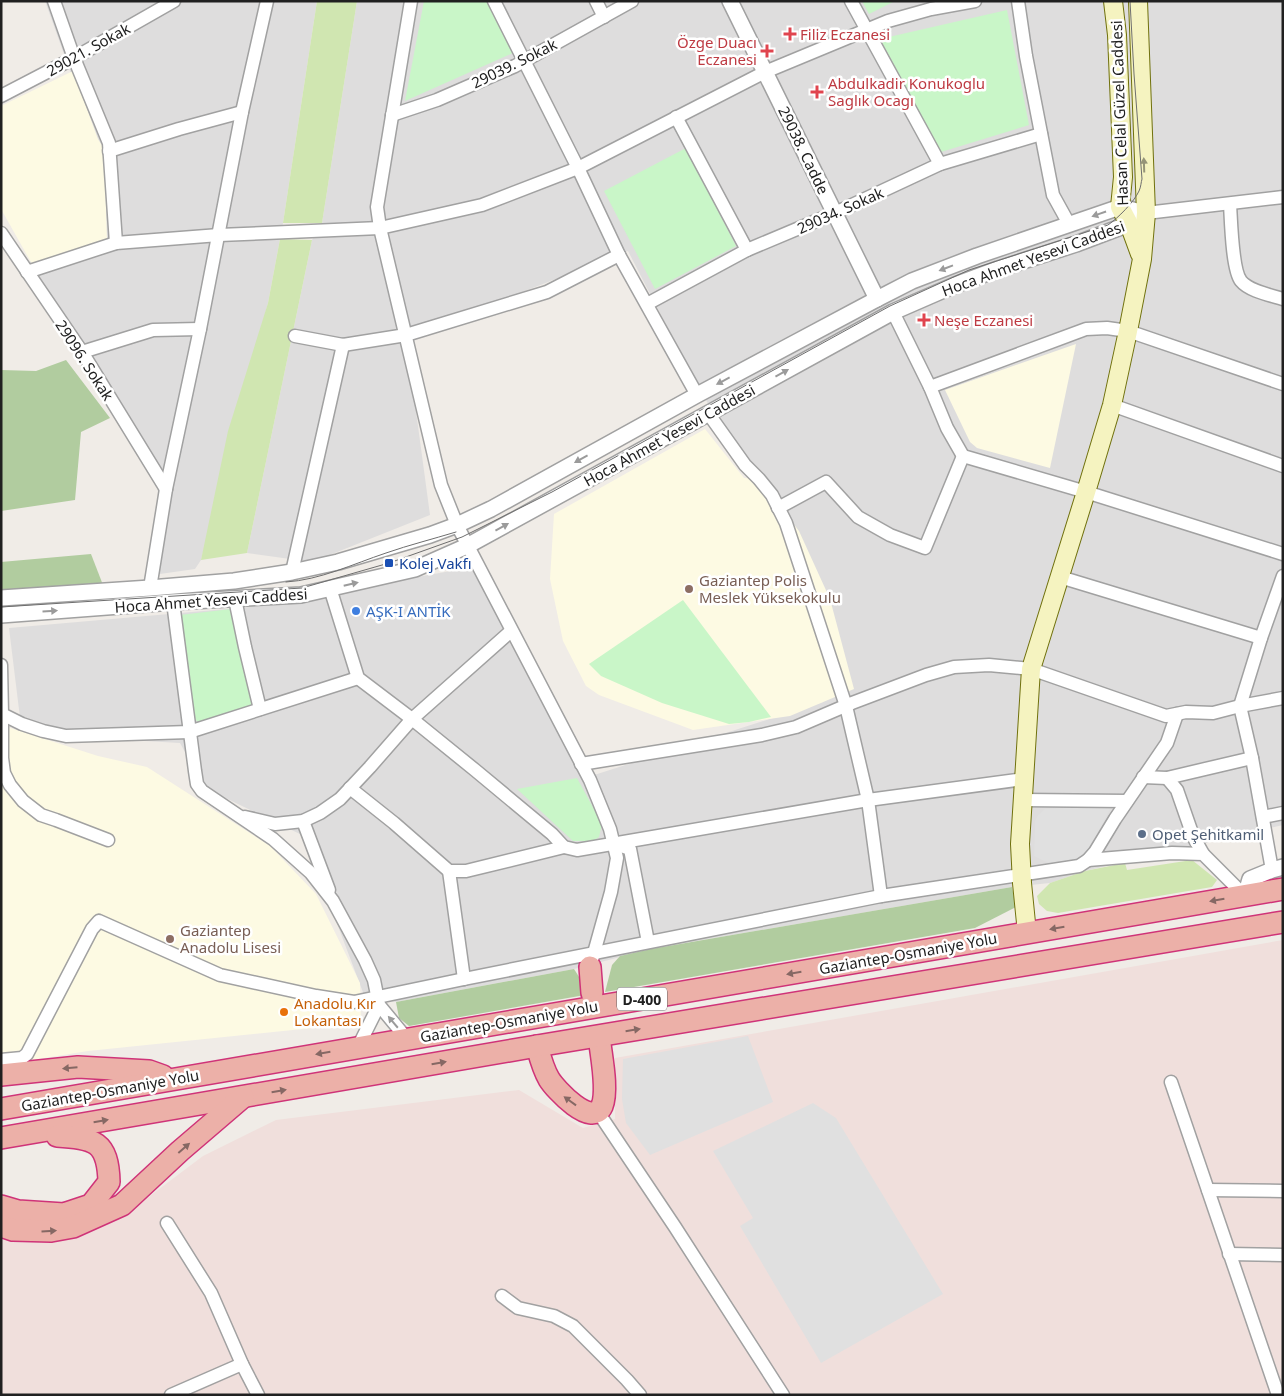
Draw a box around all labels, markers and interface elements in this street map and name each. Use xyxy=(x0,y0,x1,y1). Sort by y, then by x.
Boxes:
street label: 29021. Sokak xyxy=(43,18,133,80)
street label: Hasan Celal Güzel Caddesi xyxy=(1106,20,1132,206)
place label: Filiz Eczanesi xyxy=(800,24,890,44)
marker: Filiz Eczanesi xyxy=(784,28,796,40)
place label: Özge Duacı Eczanesi xyxy=(677,32,757,69)
street label: 29039. Sokak xyxy=(468,34,560,92)
marker: Özge Duacı Eczanesi xyxy=(761,45,773,57)
place label: Abdulkadir Konukoglu Saglık Ocagı xyxy=(828,73,985,110)
marker: Abdulkadir Konukoglu Saglık Ocagı xyxy=(810,85,824,99)
street label: 29038. Cadde xyxy=(774,103,834,197)
one-way arrow xyxy=(1140,156,1148,172)
street label: 29034. Sokak xyxy=(794,182,886,238)
one-way arrow xyxy=(1091,210,1106,218)
street label: Hoca Ahmet Yesevi Caddesi xyxy=(939,216,1127,300)
one-way arrow xyxy=(938,264,953,272)
place label: Neşe Eczanesi xyxy=(934,310,1033,330)
marker: Neşe Eczanesi xyxy=(918,314,930,326)
street label: 29096. Sokak xyxy=(51,316,119,404)
one-way arrow xyxy=(775,369,789,377)
one-way arrow xyxy=(716,377,731,385)
street label: Hoca Ahmet Yesevi Caddesi xyxy=(580,379,758,491)
one-way arrow xyxy=(573,455,588,463)
one-way arrow xyxy=(494,523,509,531)
place label: Kolej Vakfı xyxy=(399,553,472,573)
marker: Kolej Vakfı xyxy=(383,557,395,569)
place label: Gaziantep Polis Meslek Yüksekokulu xyxy=(699,570,841,607)
one-way arrow xyxy=(343,580,358,588)
street label: Hoca Ahmet Yesevi Caddesi xyxy=(114,583,308,617)
marker: Gaziantep Polis Meslek Yüksekokulu xyxy=(683,583,695,595)
place label: AŞK-I ANTİK xyxy=(366,601,451,621)
marker: AŞK-I ANTİK xyxy=(350,605,362,617)
one-way arrow xyxy=(42,607,58,615)
place label: Opet Şehitkamil xyxy=(1152,824,1264,844)
marker: Opet Şehitkamil xyxy=(1136,828,1148,840)
one-way arrow xyxy=(1209,897,1225,905)
place label: Gaziantep Anadolu Lisesi xyxy=(180,920,281,957)
one-way arrow xyxy=(1049,924,1065,932)
street label: Gaziantep-Osmaniye Yolu xyxy=(817,927,999,979)
marker: Gaziantep Anadolu Lisesi xyxy=(164,933,176,945)
one-way arrow xyxy=(785,969,801,977)
road number: D-400 xyxy=(617,988,667,1011)
place label: Anadolu Kır Lokantası xyxy=(294,993,376,1030)
street label: Gaziantep-Osmaniye Yolu xyxy=(418,995,600,1047)
marker: Anadolu Kır Lokantası xyxy=(278,1006,290,1018)
one-way arrow xyxy=(388,1016,399,1029)
one-way arrow xyxy=(626,1025,642,1033)
one-way arrow xyxy=(315,1050,331,1058)
one-way arrow xyxy=(431,1058,447,1066)
street label: Gaziantep-Osmaniye Yolu xyxy=(19,1064,201,1116)
one-way arrow xyxy=(62,1064,78,1072)
one-way arrow xyxy=(271,1086,287,1094)
one-way arrow xyxy=(563,1096,577,1106)
one-way arrow xyxy=(93,1117,109,1125)
one-way arrow xyxy=(178,1142,190,1154)
one-way arrow xyxy=(42,1226,58,1234)

